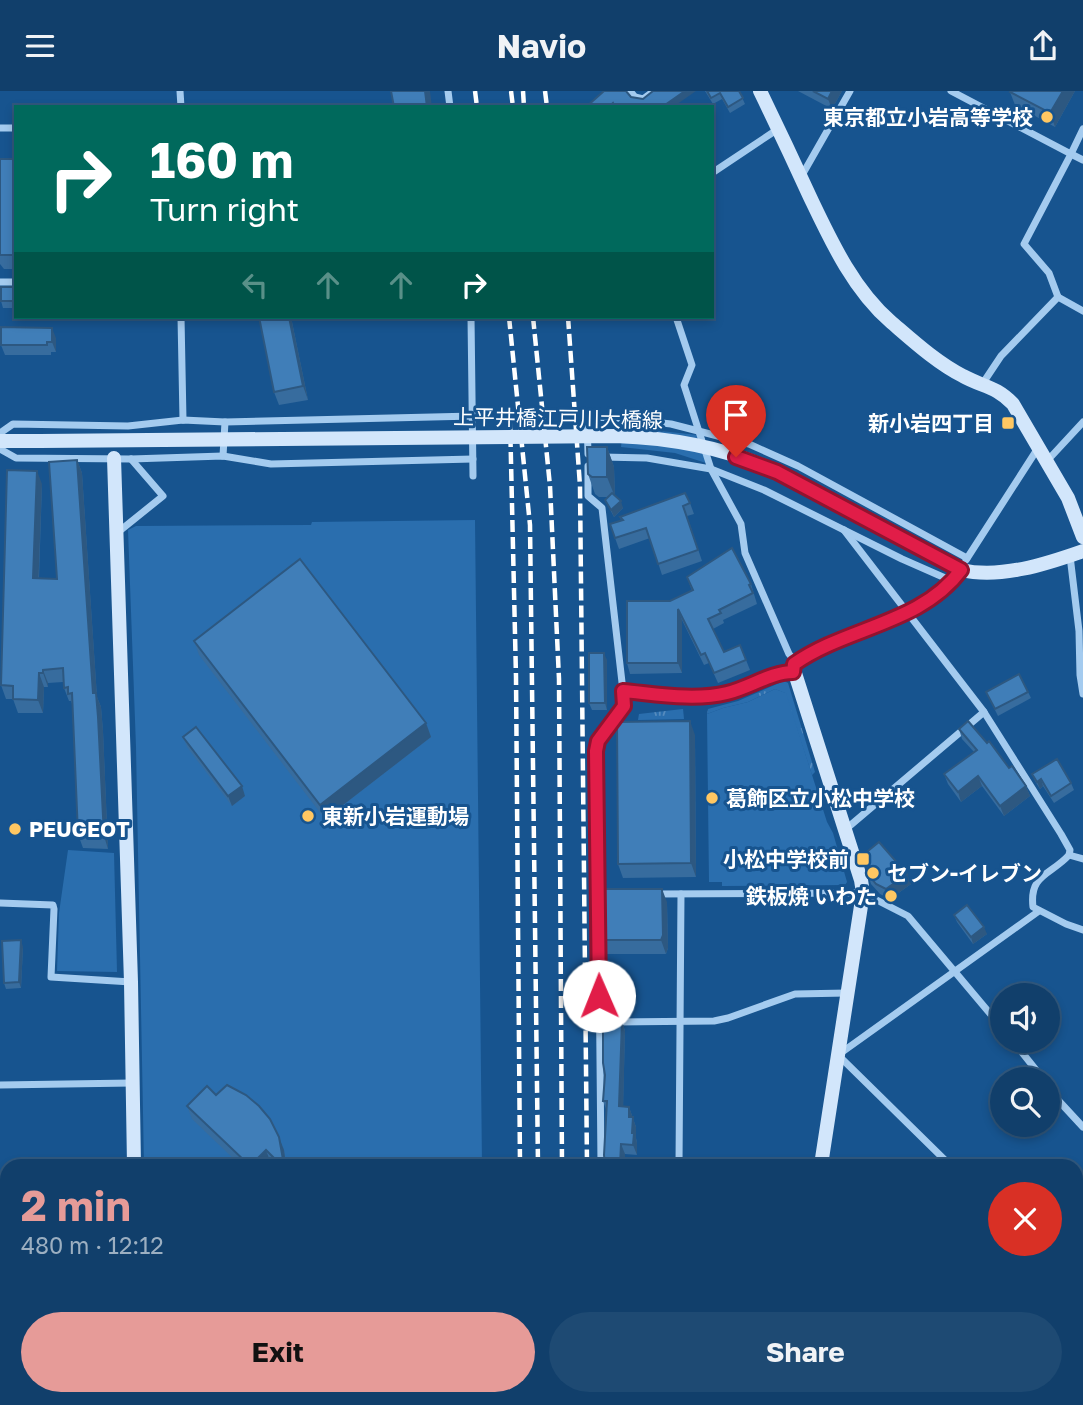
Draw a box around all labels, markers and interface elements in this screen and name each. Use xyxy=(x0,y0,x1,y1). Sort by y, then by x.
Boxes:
icon: menu xyxy=(21,27,59,65)
text: Navio xyxy=(497,27,586,65)
icon: share xyxy=(1024,27,1062,65)
place label: 東京都立小岩高等学校 xyxy=(823,104,1033,130)
marker: 東京都立小岩高等学校 xyxy=(1039,109,1055,125)
text: 160 m xyxy=(150,130,293,189)
icon: right xyxy=(35,133,126,224)
text: Turn right xyxy=(150,190,299,228)
icon: left xyxy=(236,266,274,304)
icon: ahead xyxy=(309,266,347,304)
icon: ahead xyxy=(382,266,420,304)
icon: right xyxy=(455,266,493,304)
pin xyxy=(706,385,766,457)
icon: arrive xyxy=(717,396,755,434)
street label: 上平井橋江戸川大橋線 xyxy=(453,403,663,433)
place label: 新小岩四丁目 xyxy=(868,410,994,436)
marker: 新小岩四丁目 xyxy=(1000,415,1016,431)
place label: 葛飾区立小松中学校 xyxy=(726,785,915,811)
marker: 葛飾区立小松中学校 xyxy=(704,790,720,806)
place label: 東新小岩運動場 xyxy=(322,803,469,829)
marker: 東新小岩運動場 xyxy=(300,808,316,824)
place label: PEUGEOT xyxy=(29,816,130,842)
marker: PEUGEOT xyxy=(7,821,23,837)
place label: 小松中学校前 xyxy=(723,846,849,872)
marker: 小松中学校前 xyxy=(855,851,871,867)
place label: セブン-イレブン xyxy=(887,860,1042,886)
marker: セブン-イレブン xyxy=(865,865,881,881)
place label: 鉄板焼 いわた xyxy=(746,883,877,909)
marker: 鉄板焼 いわた xyxy=(883,888,899,904)
position arrow xyxy=(562,959,636,1033)
map controls xyxy=(990,983,1060,1137)
button: sound xyxy=(990,983,1060,1053)
button: search xyxy=(990,1067,1060,1137)
text: 2 min xyxy=(21,1180,131,1230)
button: close xyxy=(988,1182,1062,1256)
text: 480 m · 12:12 xyxy=(21,1231,164,1259)
button: Exit xyxy=(21,1312,535,1392)
button: Share xyxy=(549,1312,1062,1392)

